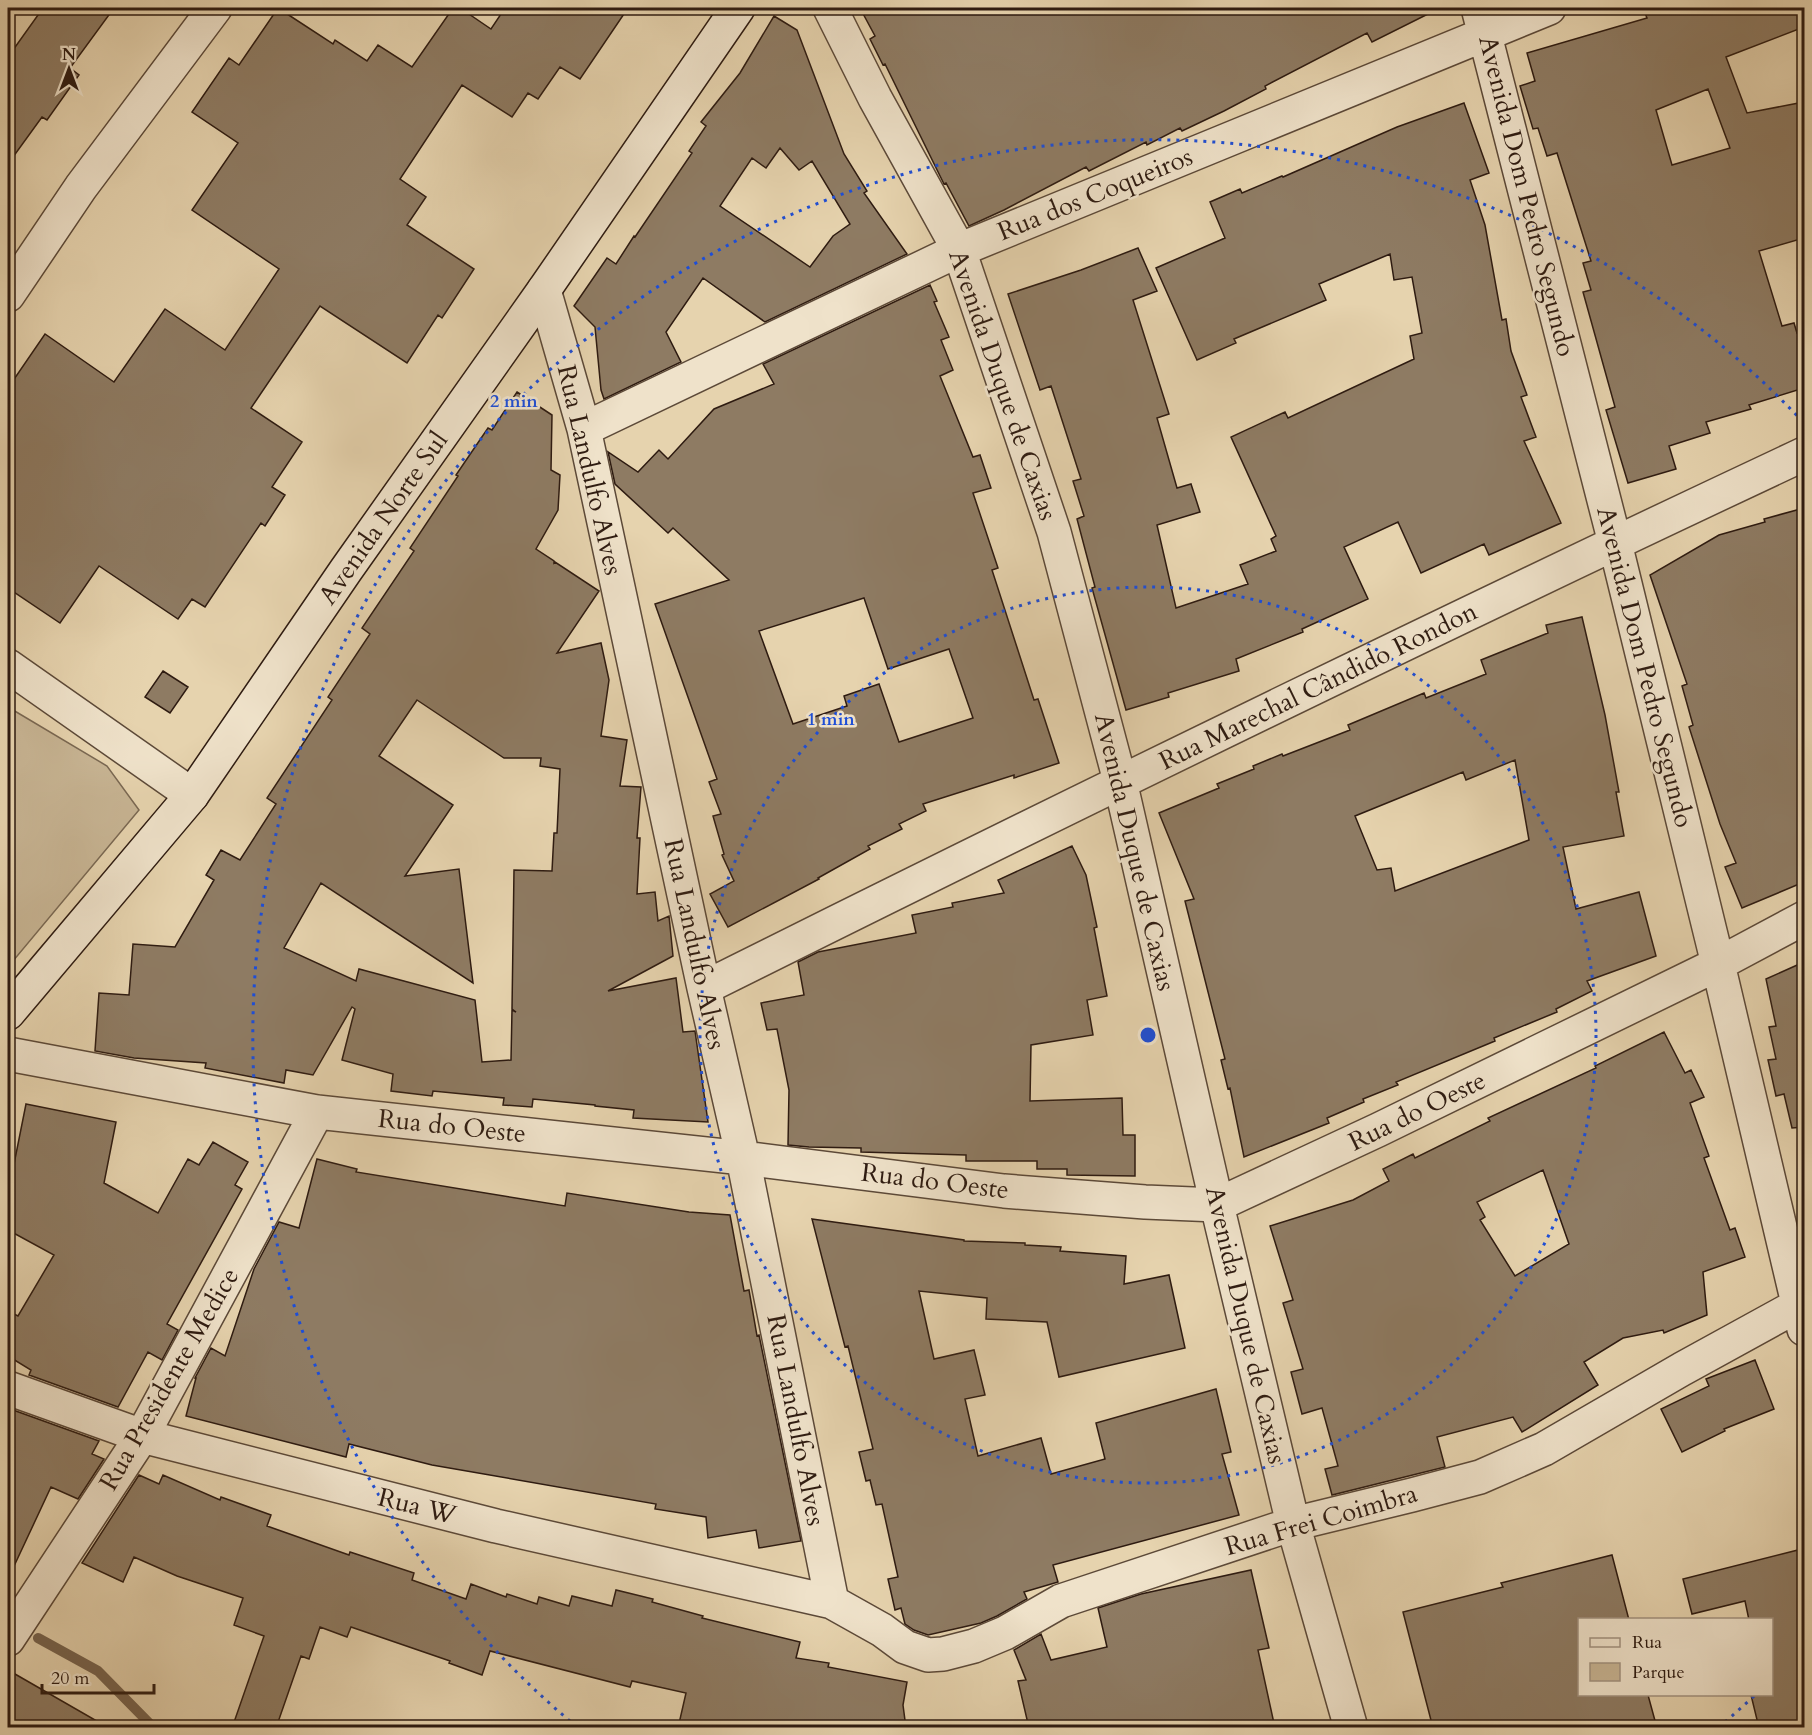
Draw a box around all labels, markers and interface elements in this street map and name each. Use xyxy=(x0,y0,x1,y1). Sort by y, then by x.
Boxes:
street label: Avenida Dom Pedro Segundo xyxy=(1470,32,1584,360)
north arrow xyxy=(39,39,99,99)
text: N xyxy=(62,44,76,66)
street label: Rua dos Coqueiros xyxy=(992,139,1198,249)
street label: Avenida Duque de Caxias xyxy=(940,245,1066,525)
street label: Rua Landulfo Alves xyxy=(549,361,631,579)
text: 2 min xyxy=(490,389,538,414)
street label: Avenida Norte Sul xyxy=(310,424,456,612)
street label: Avenida Dom Pedro Segundo xyxy=(1588,503,1702,831)
street label: Rua Marechal Cândido Rondon xyxy=(1153,593,1483,778)
text: 1 min xyxy=(807,707,855,732)
street label: Avenida Duque de Caxias xyxy=(1086,710,1184,994)
street label: Rua Landulfo Alves xyxy=(656,835,734,1053)
centre of rings xyxy=(1138,1025,1158,1045)
street label: Rua do Oeste xyxy=(1343,1063,1491,1159)
street label: Rua do Oeste xyxy=(376,1101,528,1151)
street label: Rua do Oeste xyxy=(859,1155,1011,1207)
street label: Avenida Duque de Caxias xyxy=(1197,1183,1295,1467)
street label: Rua Presidente Medice xyxy=(91,1261,247,1497)
street label: Rua Landulfo Alves xyxy=(758,1311,834,1529)
street label: Rua Frei Coimbra xyxy=(1221,1476,1421,1564)
street label: Rua W xyxy=(374,1479,460,1533)
legend xyxy=(1578,1618,1773,1696)
text: Rua xyxy=(1632,1630,1662,1655)
scale bar xyxy=(42,1657,154,1695)
text: Parque xyxy=(1632,1660,1685,1685)
text: 20 m xyxy=(51,1666,90,1691)

